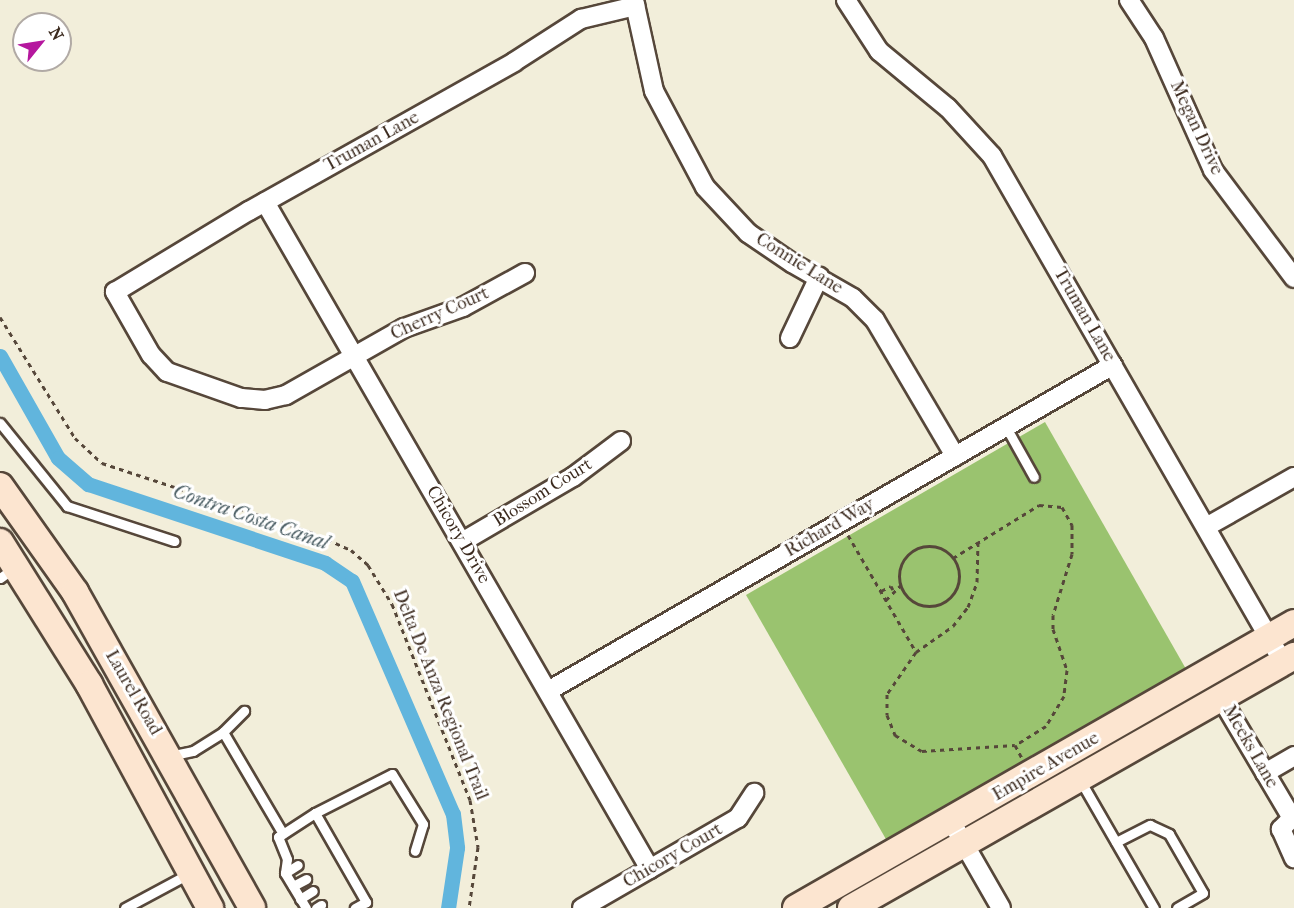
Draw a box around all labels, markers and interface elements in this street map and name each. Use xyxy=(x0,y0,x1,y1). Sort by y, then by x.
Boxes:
north arrow xyxy=(12,12,72,72)
text: N xyxy=(45,24,68,44)
street label: Megan Drive xyxy=(1165,77,1227,179)
street label: Truman Lane xyxy=(321,107,423,177)
street label: Connie Lane xyxy=(752,229,846,299)
street label: Truman Lane xyxy=(1048,264,1120,366)
street label: Cherry Court xyxy=(388,283,492,345)
street label: Blossom Court xyxy=(490,454,596,532)
water label: Contra Costa Canal xyxy=(170,479,332,555)
street label: Chicory Drive xyxy=(421,482,495,588)
street label: Richard Way xyxy=(781,494,879,562)
street label: Delta De Anza Regional Trail xyxy=(388,587,492,803)
street label: Laurel Road xyxy=(100,647,166,739)
street label: Meeks Lane xyxy=(1218,702,1282,792)
street label: Empire Avenue xyxy=(989,728,1103,806)
street label: Chicory Court xyxy=(620,819,726,893)

